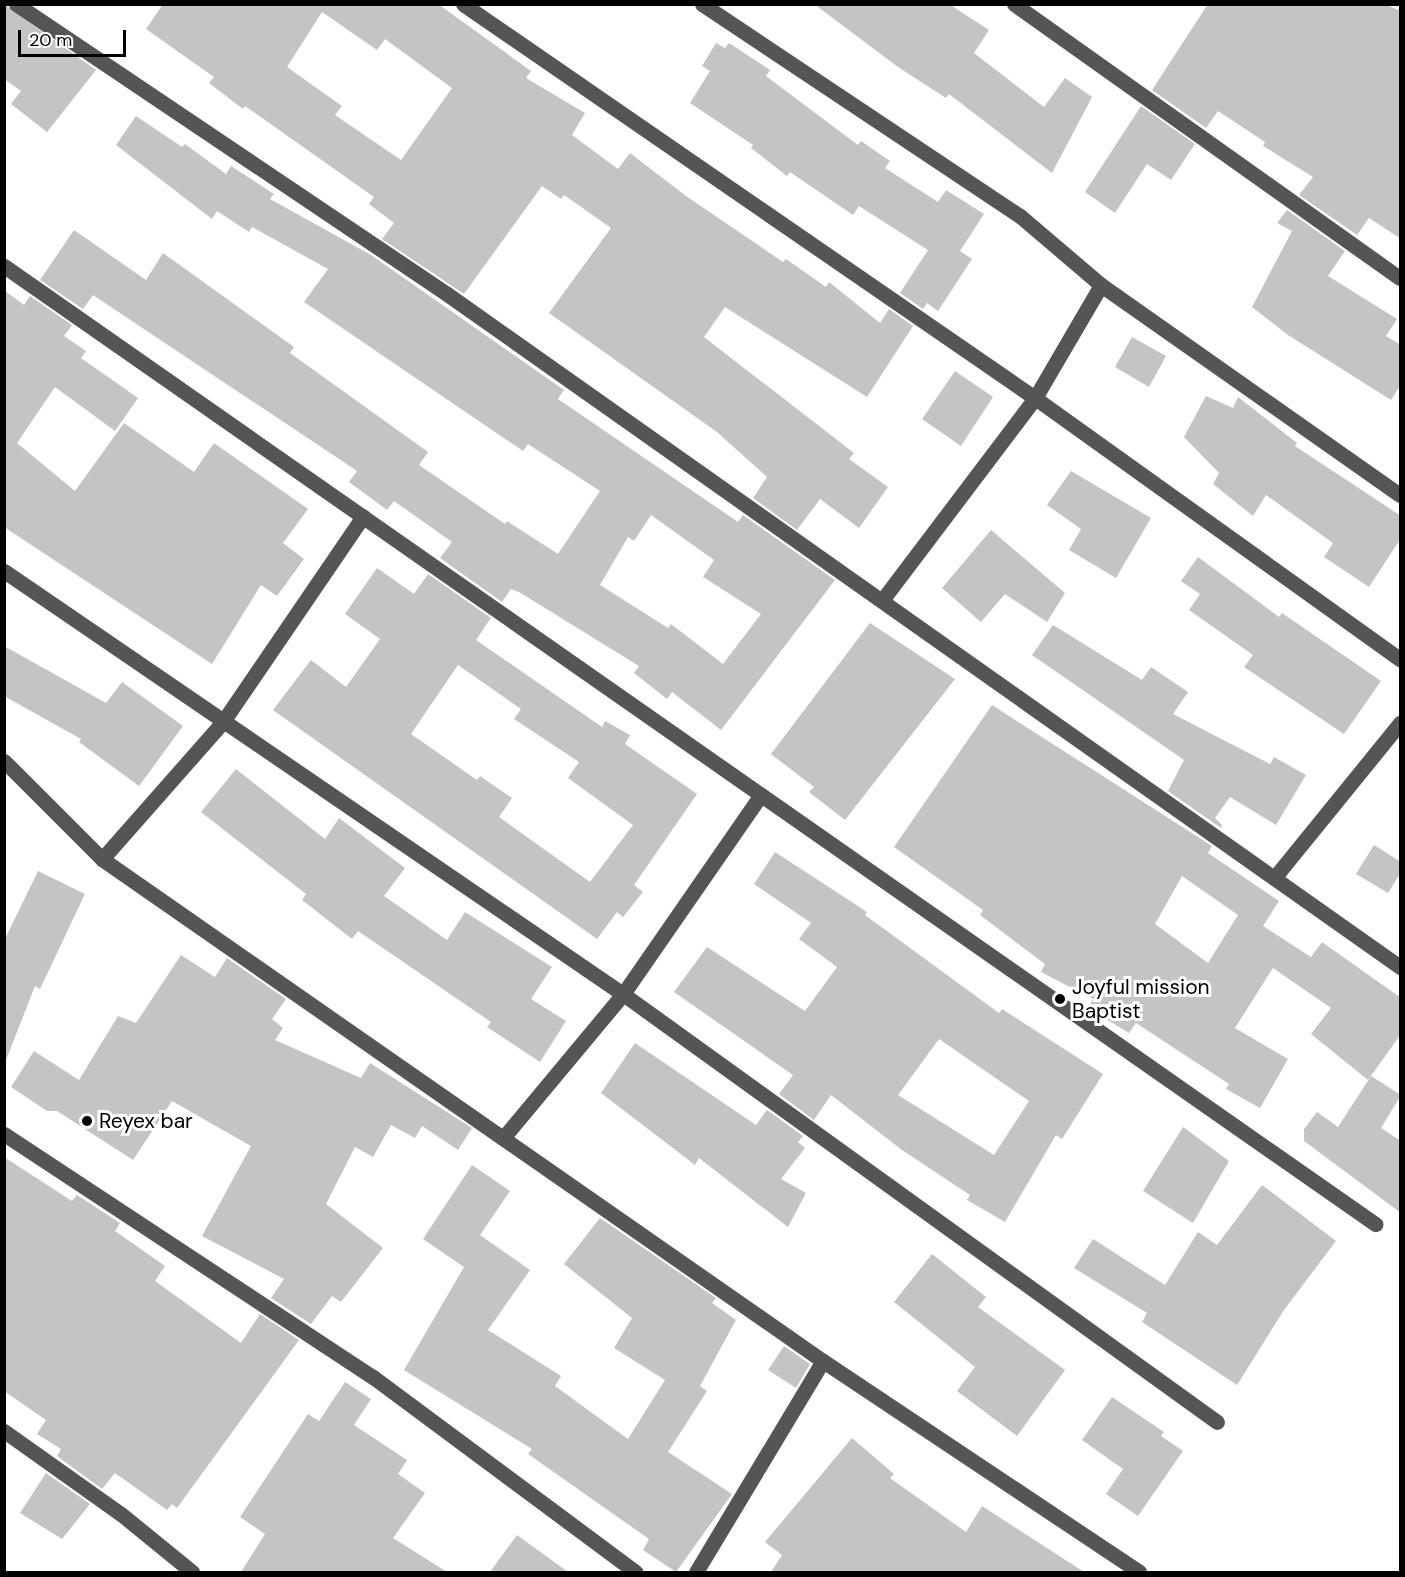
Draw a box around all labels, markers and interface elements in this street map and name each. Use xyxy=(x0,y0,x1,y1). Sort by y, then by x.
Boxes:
scale bar xyxy=(21,18,129,56)
text: 20 m xyxy=(29,28,72,52)
place label: Joyful mission Baptist xyxy=(1072,974,1210,1024)
marker: Joyful mission Baptist xyxy=(1053,992,1067,1006)
place label: Reyex bar xyxy=(99,1108,193,1134)
marker: Reyex bar xyxy=(80,1114,94,1128)

